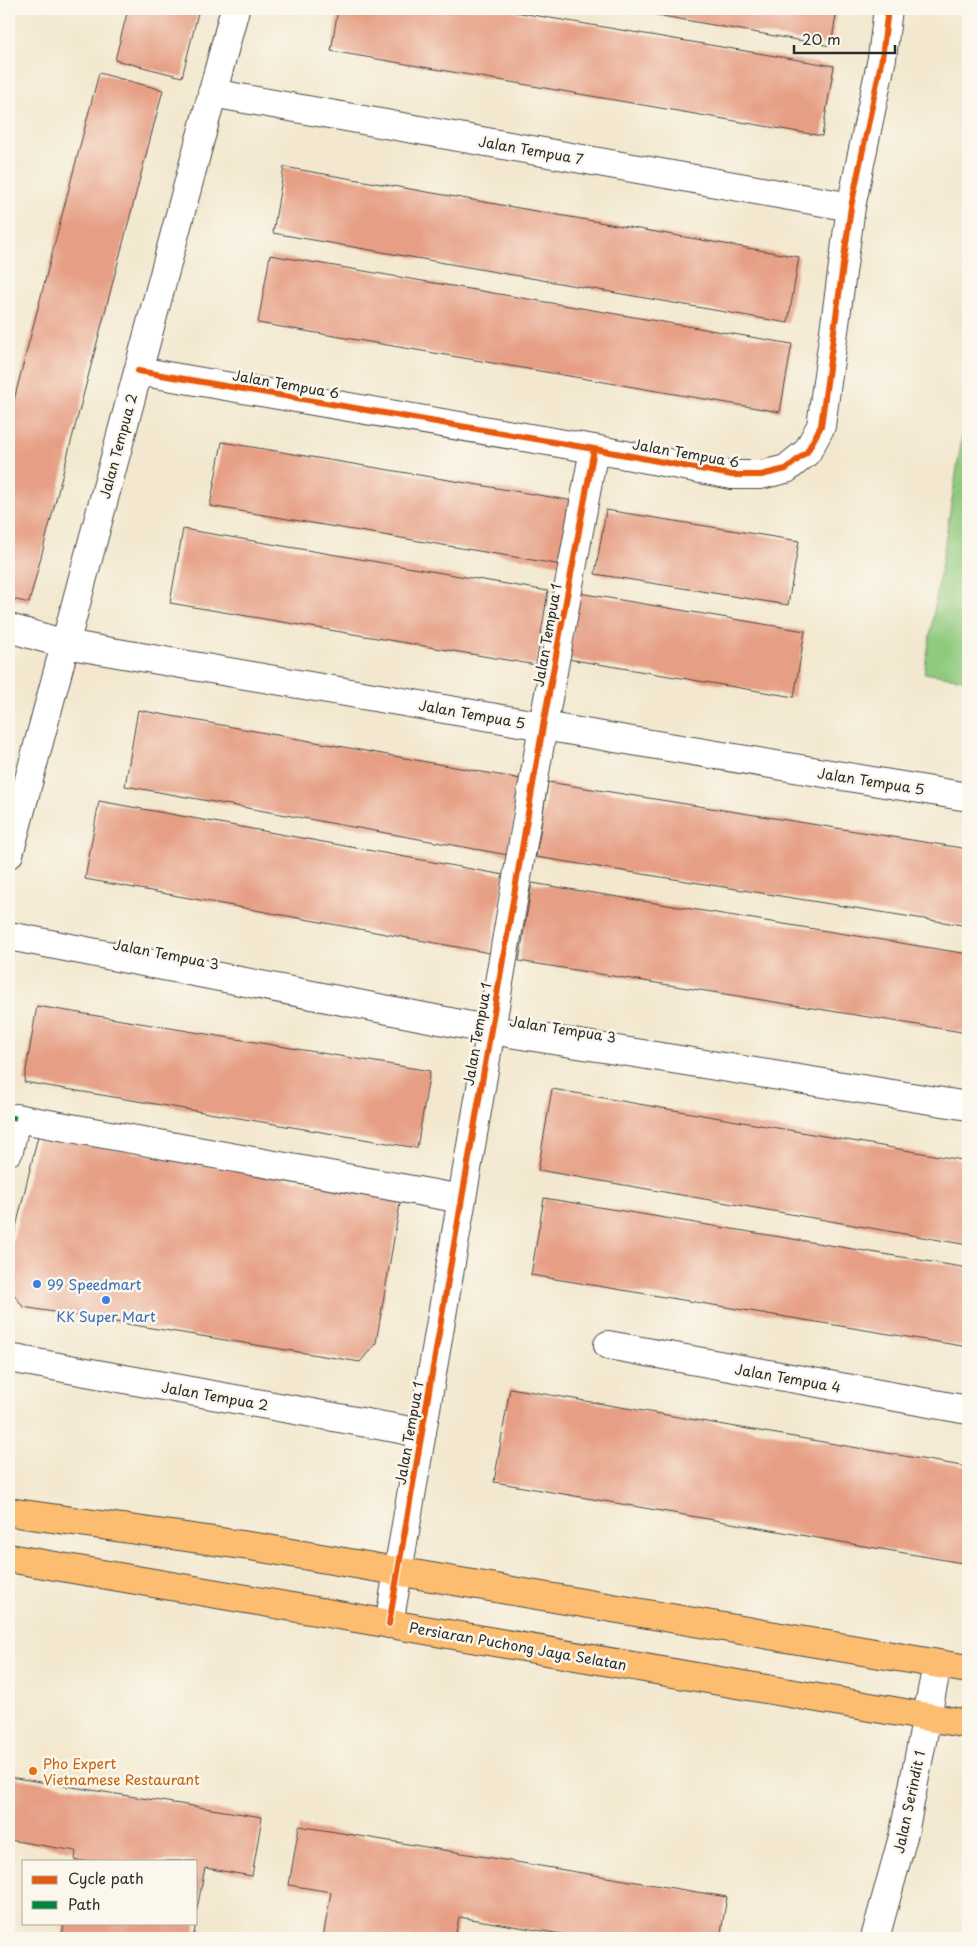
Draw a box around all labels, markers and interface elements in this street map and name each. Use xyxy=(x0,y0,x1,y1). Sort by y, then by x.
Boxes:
scale bar xyxy=(794,22,896,54)
text: 20 m xyxy=(802,27,841,50)
street label: Jalan Tempua 7 xyxy=(477,130,585,170)
street label: Jalan Tempua 6 xyxy=(231,364,341,404)
street label: Jalan Tempua 2 xyxy=(94,391,142,501)
street label: Jalan Tempua 6 xyxy=(631,433,741,473)
street label: Jalan Tempua 1 xyxy=(528,582,566,688)
street label: Jalan Tempua 5 xyxy=(417,694,527,734)
street label: Jalan Tempua 5 xyxy=(816,762,926,800)
street label: Jalan Tempua 3 xyxy=(111,933,221,975)
street label: Jalan Tempua 1 xyxy=(458,981,496,1087)
street label: Jalan Tempua 3 xyxy=(508,1010,618,1048)
place label: 99 Speedmart xyxy=(47,1274,142,1295)
marker: 99 Speedmart xyxy=(31,1278,43,1290)
marker: KK Super Mart xyxy=(100,1294,112,1306)
place label: KK Super Mart xyxy=(56,1306,156,1327)
street label: Jalan Tempua 4 xyxy=(733,1358,843,1398)
street label: Jalan Tempua 2 xyxy=(160,1376,270,1416)
street label: Jalan Tempua 1 xyxy=(390,1380,428,1486)
street label: Persiaran Puchong Jaya Selatan xyxy=(408,1617,628,1675)
street label: Jalan Serindit 1 xyxy=(888,1749,930,1855)
place label: Pho Expert Vietnamese Restaurant xyxy=(43,1753,200,1790)
marker: Pho Expert Vietnamese Restaurant xyxy=(27,1765,39,1777)
legend xyxy=(22,1860,198,1924)
text: Cycle path xyxy=(68,1866,144,1889)
text: Path xyxy=(68,1892,100,1915)

